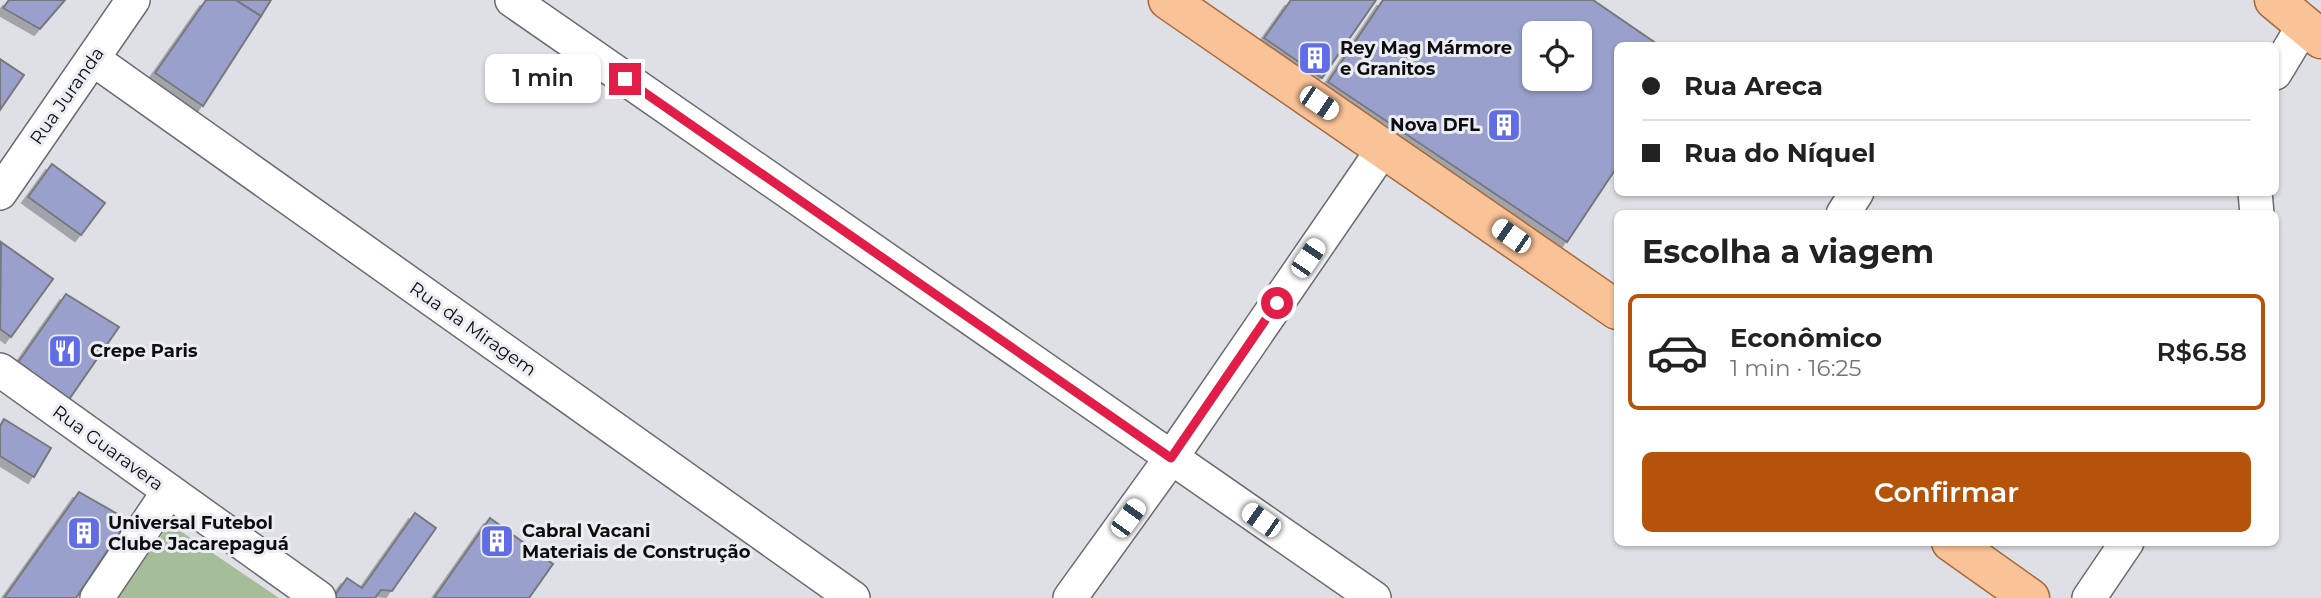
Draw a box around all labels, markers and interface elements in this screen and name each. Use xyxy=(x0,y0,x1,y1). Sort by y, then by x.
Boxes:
map controls xyxy=(1522,21,1592,91)
button: locate xyxy=(1522,21,1592,91)
place label: Rey Mag Mármore e Granitos xyxy=(1340,37,1512,80)
building icon: Rey Mag Mármore e Granitos xyxy=(1296,39,1334,77)
street label: Rua Juranda xyxy=(25,43,109,149)
callout: 1 min xyxy=(485,55,600,104)
route end xyxy=(609,63,641,95)
text: 1 min xyxy=(512,64,574,92)
text: Rua Areca xyxy=(1684,70,1823,102)
car xyxy=(1296,83,1343,123)
building icon: Nova DFL xyxy=(1485,106,1523,144)
place label: Nova DFL xyxy=(1390,114,1480,136)
text: Rua do Níquel xyxy=(1684,137,1876,169)
car xyxy=(1488,215,1535,257)
text: Escolha a viagem xyxy=(1642,232,1934,271)
car xyxy=(1288,235,1329,281)
street label: Rua da Miragem xyxy=(405,277,541,381)
route start xyxy=(1261,287,1293,319)
icon: car xyxy=(1646,321,1709,384)
text: Econômico xyxy=(1730,322,1882,354)
restaurant icon: Crepe Paris xyxy=(46,332,84,370)
text: R$6.58 xyxy=(2157,336,2247,368)
place label: Crepe Paris xyxy=(90,340,198,362)
text: 1 min · 16:25 xyxy=(1730,354,1862,382)
street label: Rua Guaravera xyxy=(48,400,168,496)
button: Confirmar xyxy=(1642,452,2251,532)
car xyxy=(1108,495,1149,541)
car xyxy=(1238,499,1285,541)
place label: Universal Futebol Clube Jacarepaguá xyxy=(108,512,289,555)
building icon: Universal Futebol Clube Jacarepaguá xyxy=(65,514,103,552)
place label: Cabral Vacani Materiais de Construção xyxy=(522,520,751,563)
building icon: Cabral Vacani Materiais de Construção xyxy=(478,522,516,560)

